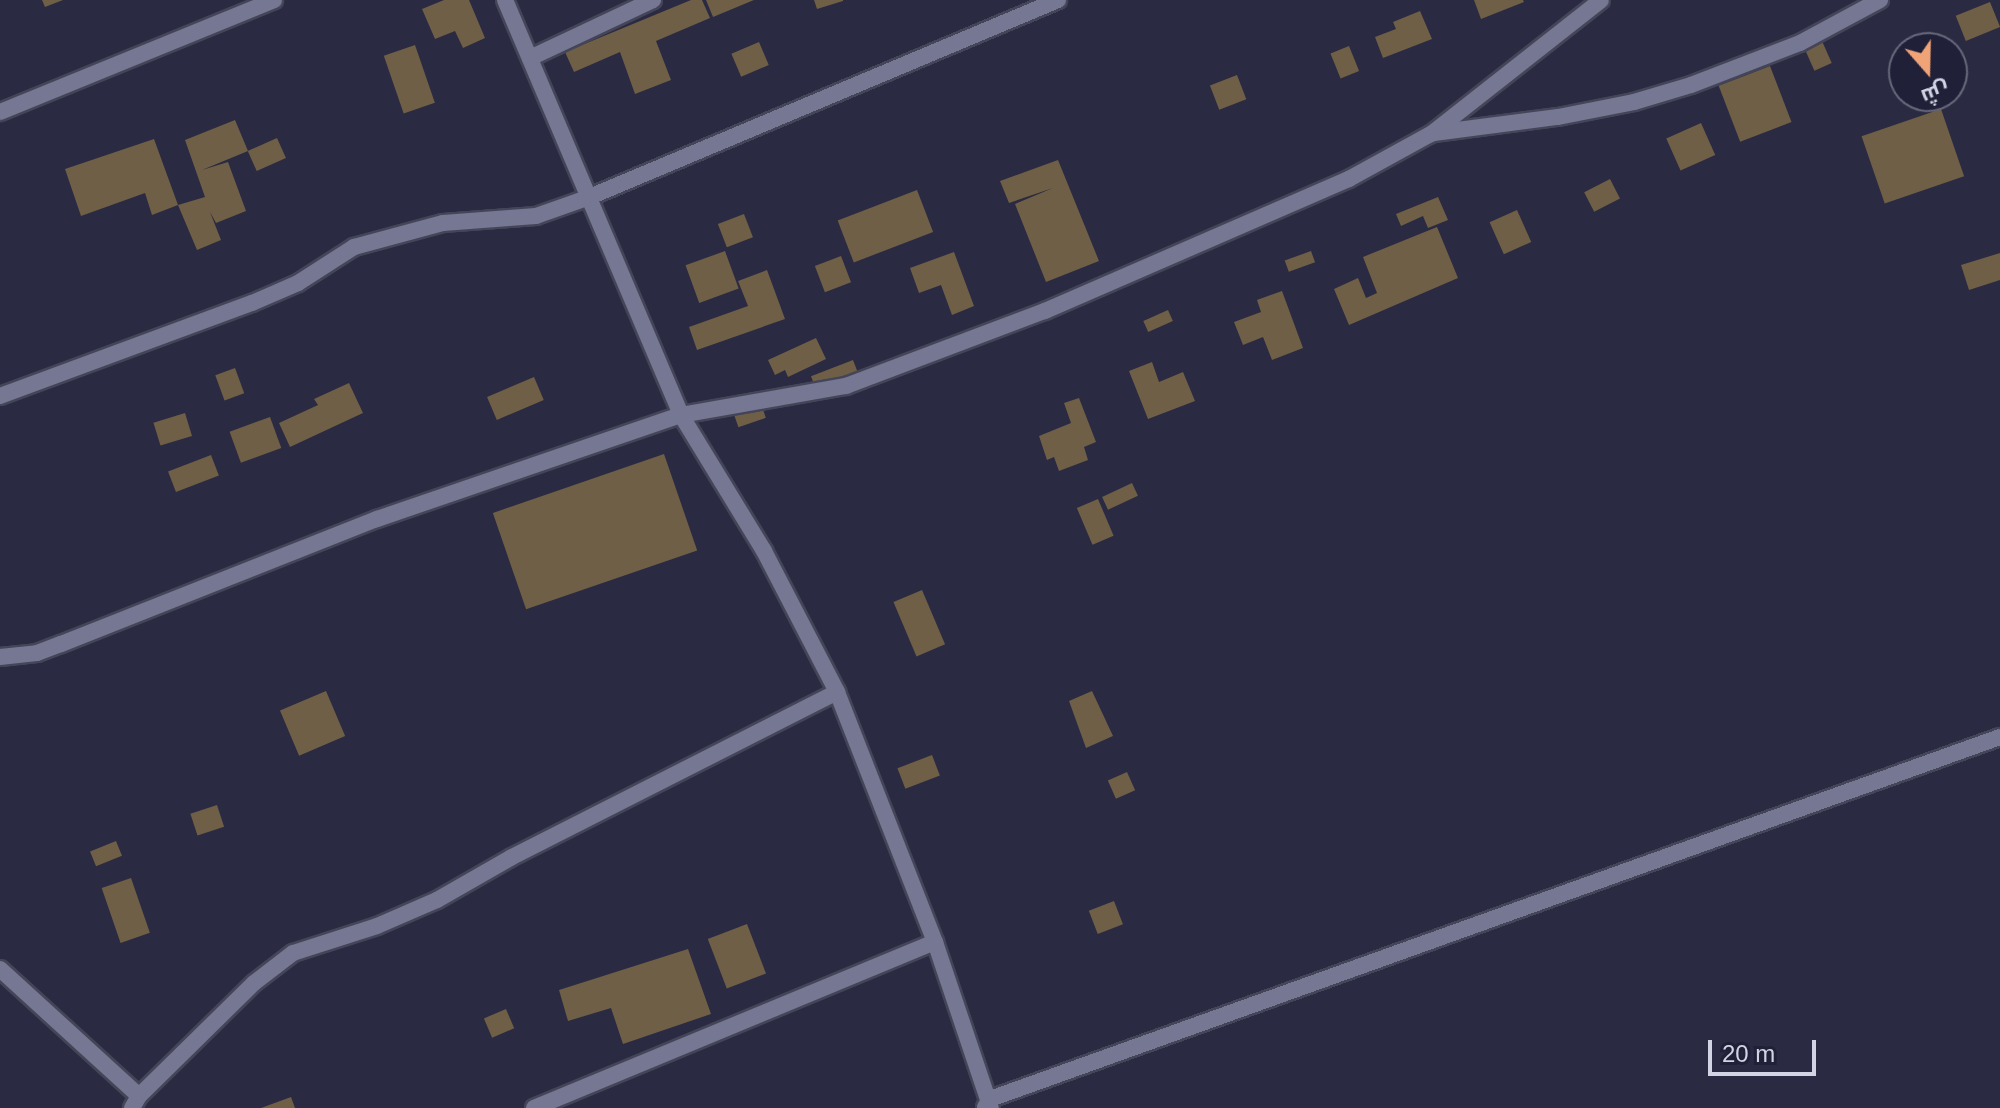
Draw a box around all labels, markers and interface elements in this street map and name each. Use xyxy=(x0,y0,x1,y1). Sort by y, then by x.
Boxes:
north arrow xyxy=(1888,32,1968,112)
text: ش xyxy=(1918,77,1953,110)
scale bar xyxy=(1712,1024,1820,1074)
text: 20 m xyxy=(1722,1040,1775,1067)

